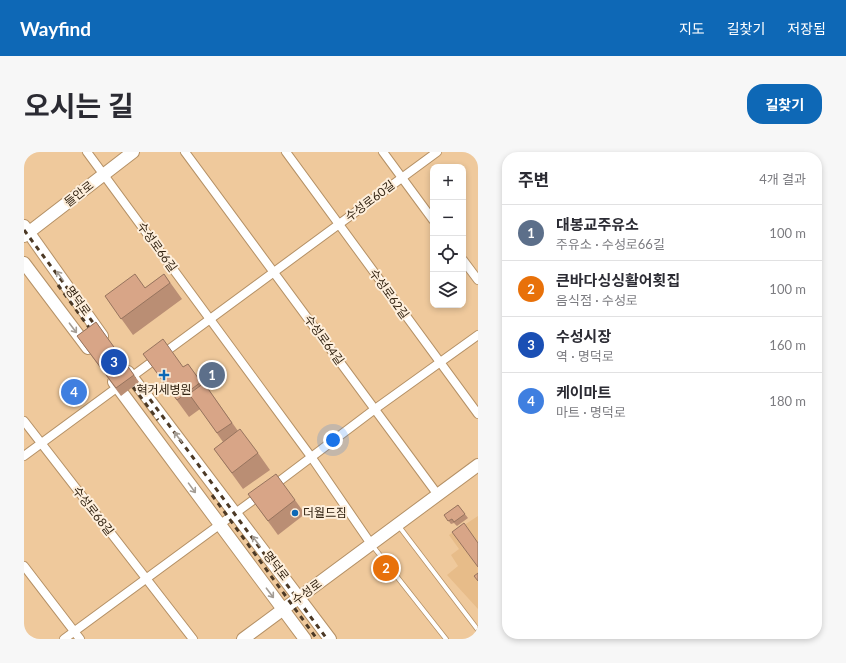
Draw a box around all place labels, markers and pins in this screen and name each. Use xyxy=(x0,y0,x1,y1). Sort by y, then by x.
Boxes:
pin: 3 xyxy=(101,347,127,377)
pin: 1 xyxy=(199,360,225,390)
marker: 혁거세병원 xyxy=(158,369,170,381)
pin: 4 xyxy=(61,377,87,407)
place label: 혁거세병원 xyxy=(136,382,192,397)
place label: 더월드짐 xyxy=(303,505,347,520)
marker: 더월드짐 xyxy=(290,508,300,518)
pin: 2 xyxy=(373,553,399,583)

